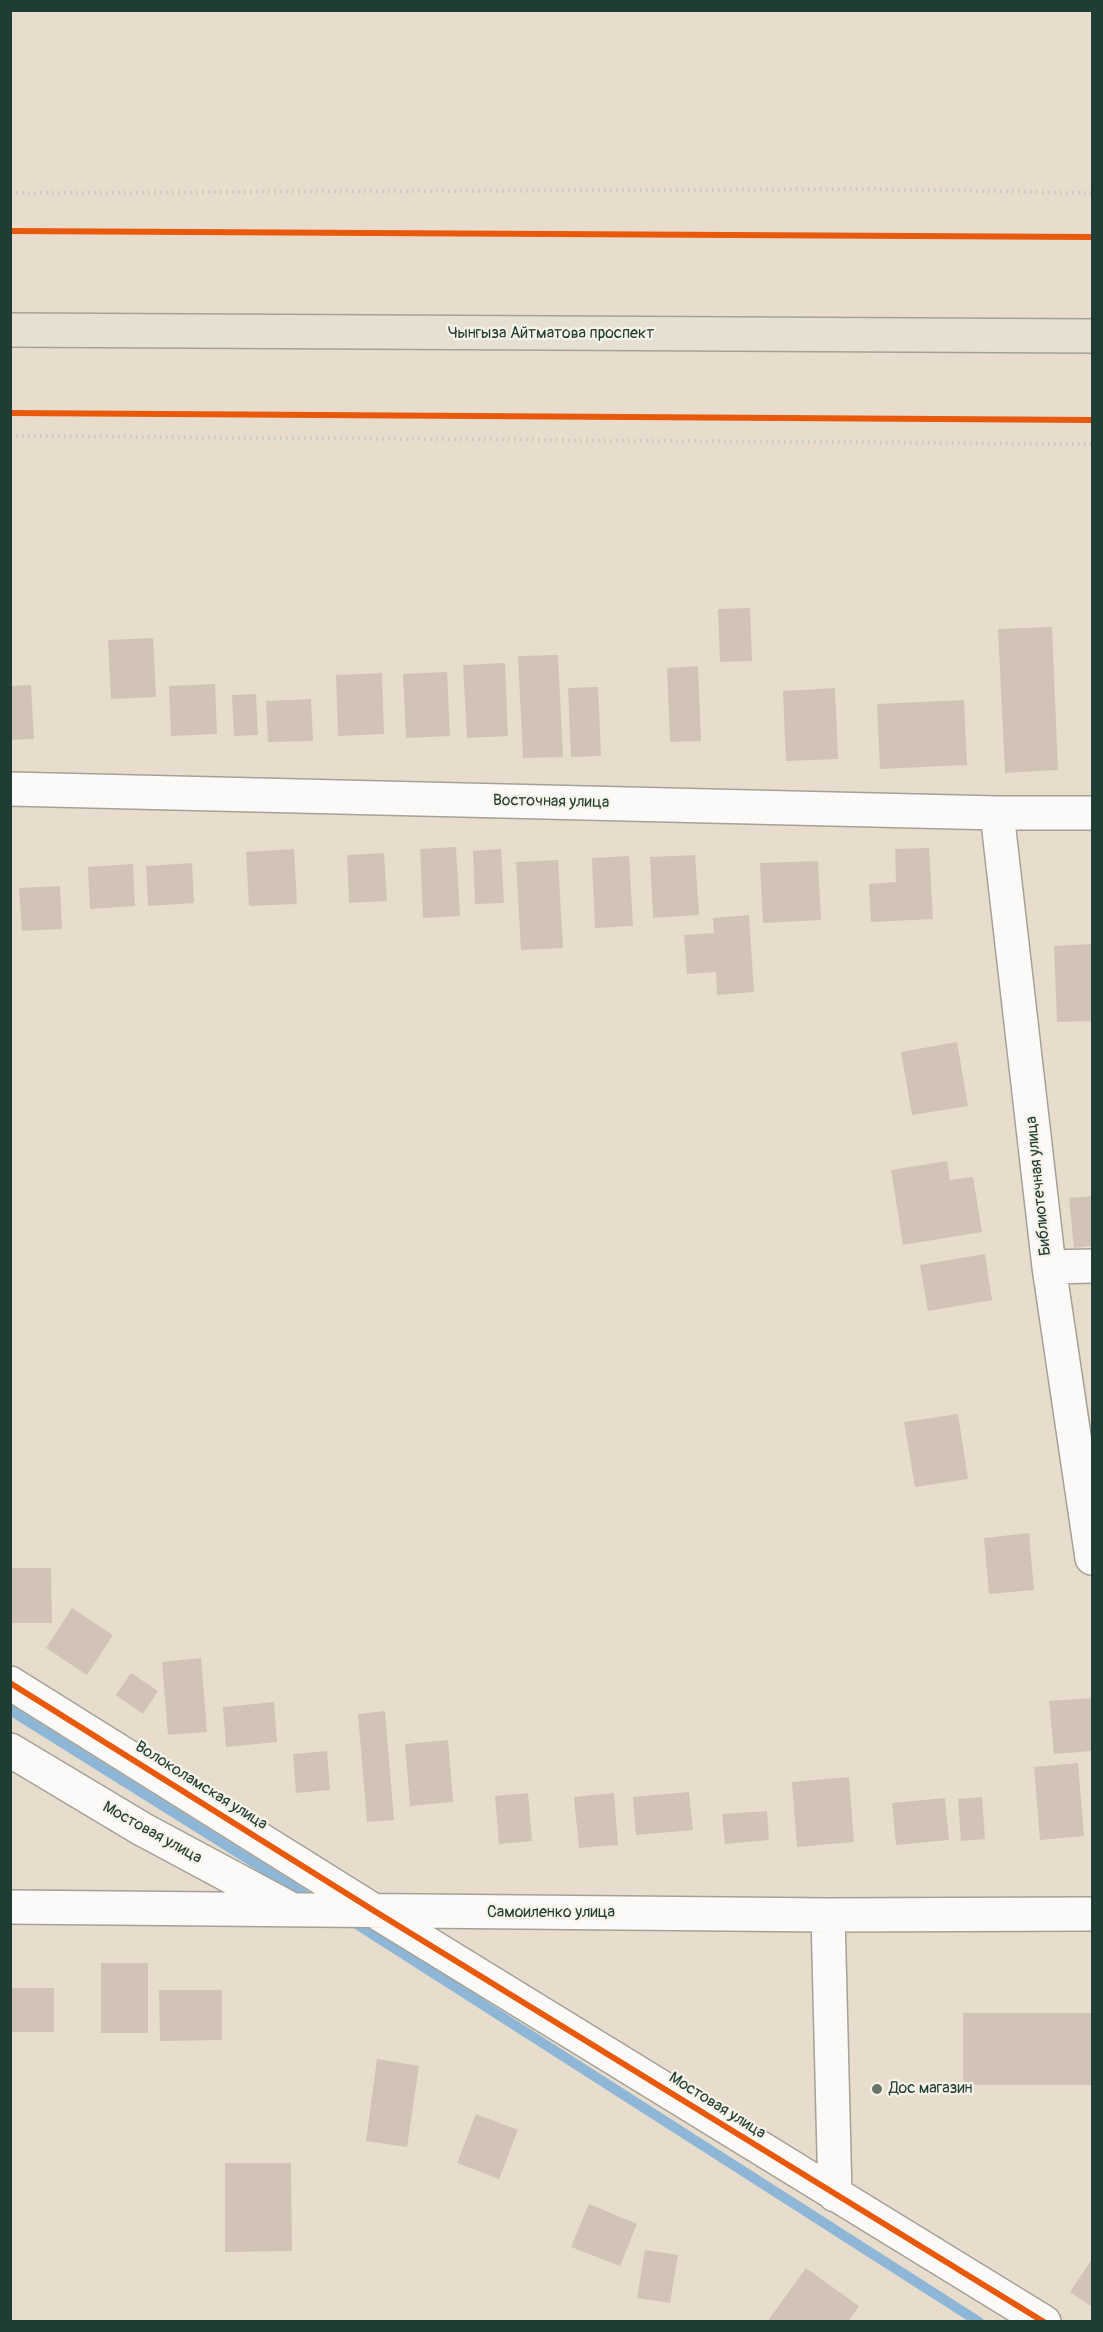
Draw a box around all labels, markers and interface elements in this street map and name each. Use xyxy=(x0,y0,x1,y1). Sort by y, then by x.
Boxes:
street label: Чынгыза Айтматова проспект xyxy=(448,324,654,344)
street label: Восточная улица xyxy=(493,791,609,813)
street label: Библиотечная улица xyxy=(1022,1115,1056,1257)
street label: Волоколамская улица xyxy=(131,1737,271,1835)
street label: Мостовая улица xyxy=(99,1798,205,1868)
street label: Самоиленко улица xyxy=(487,1903,615,1923)
street label: Мостовая улица xyxy=(665,2069,769,2143)
place label: Дос магазин xyxy=(889,2079,972,2099)
marker: Дос магазин xyxy=(870,2082,884,2096)

